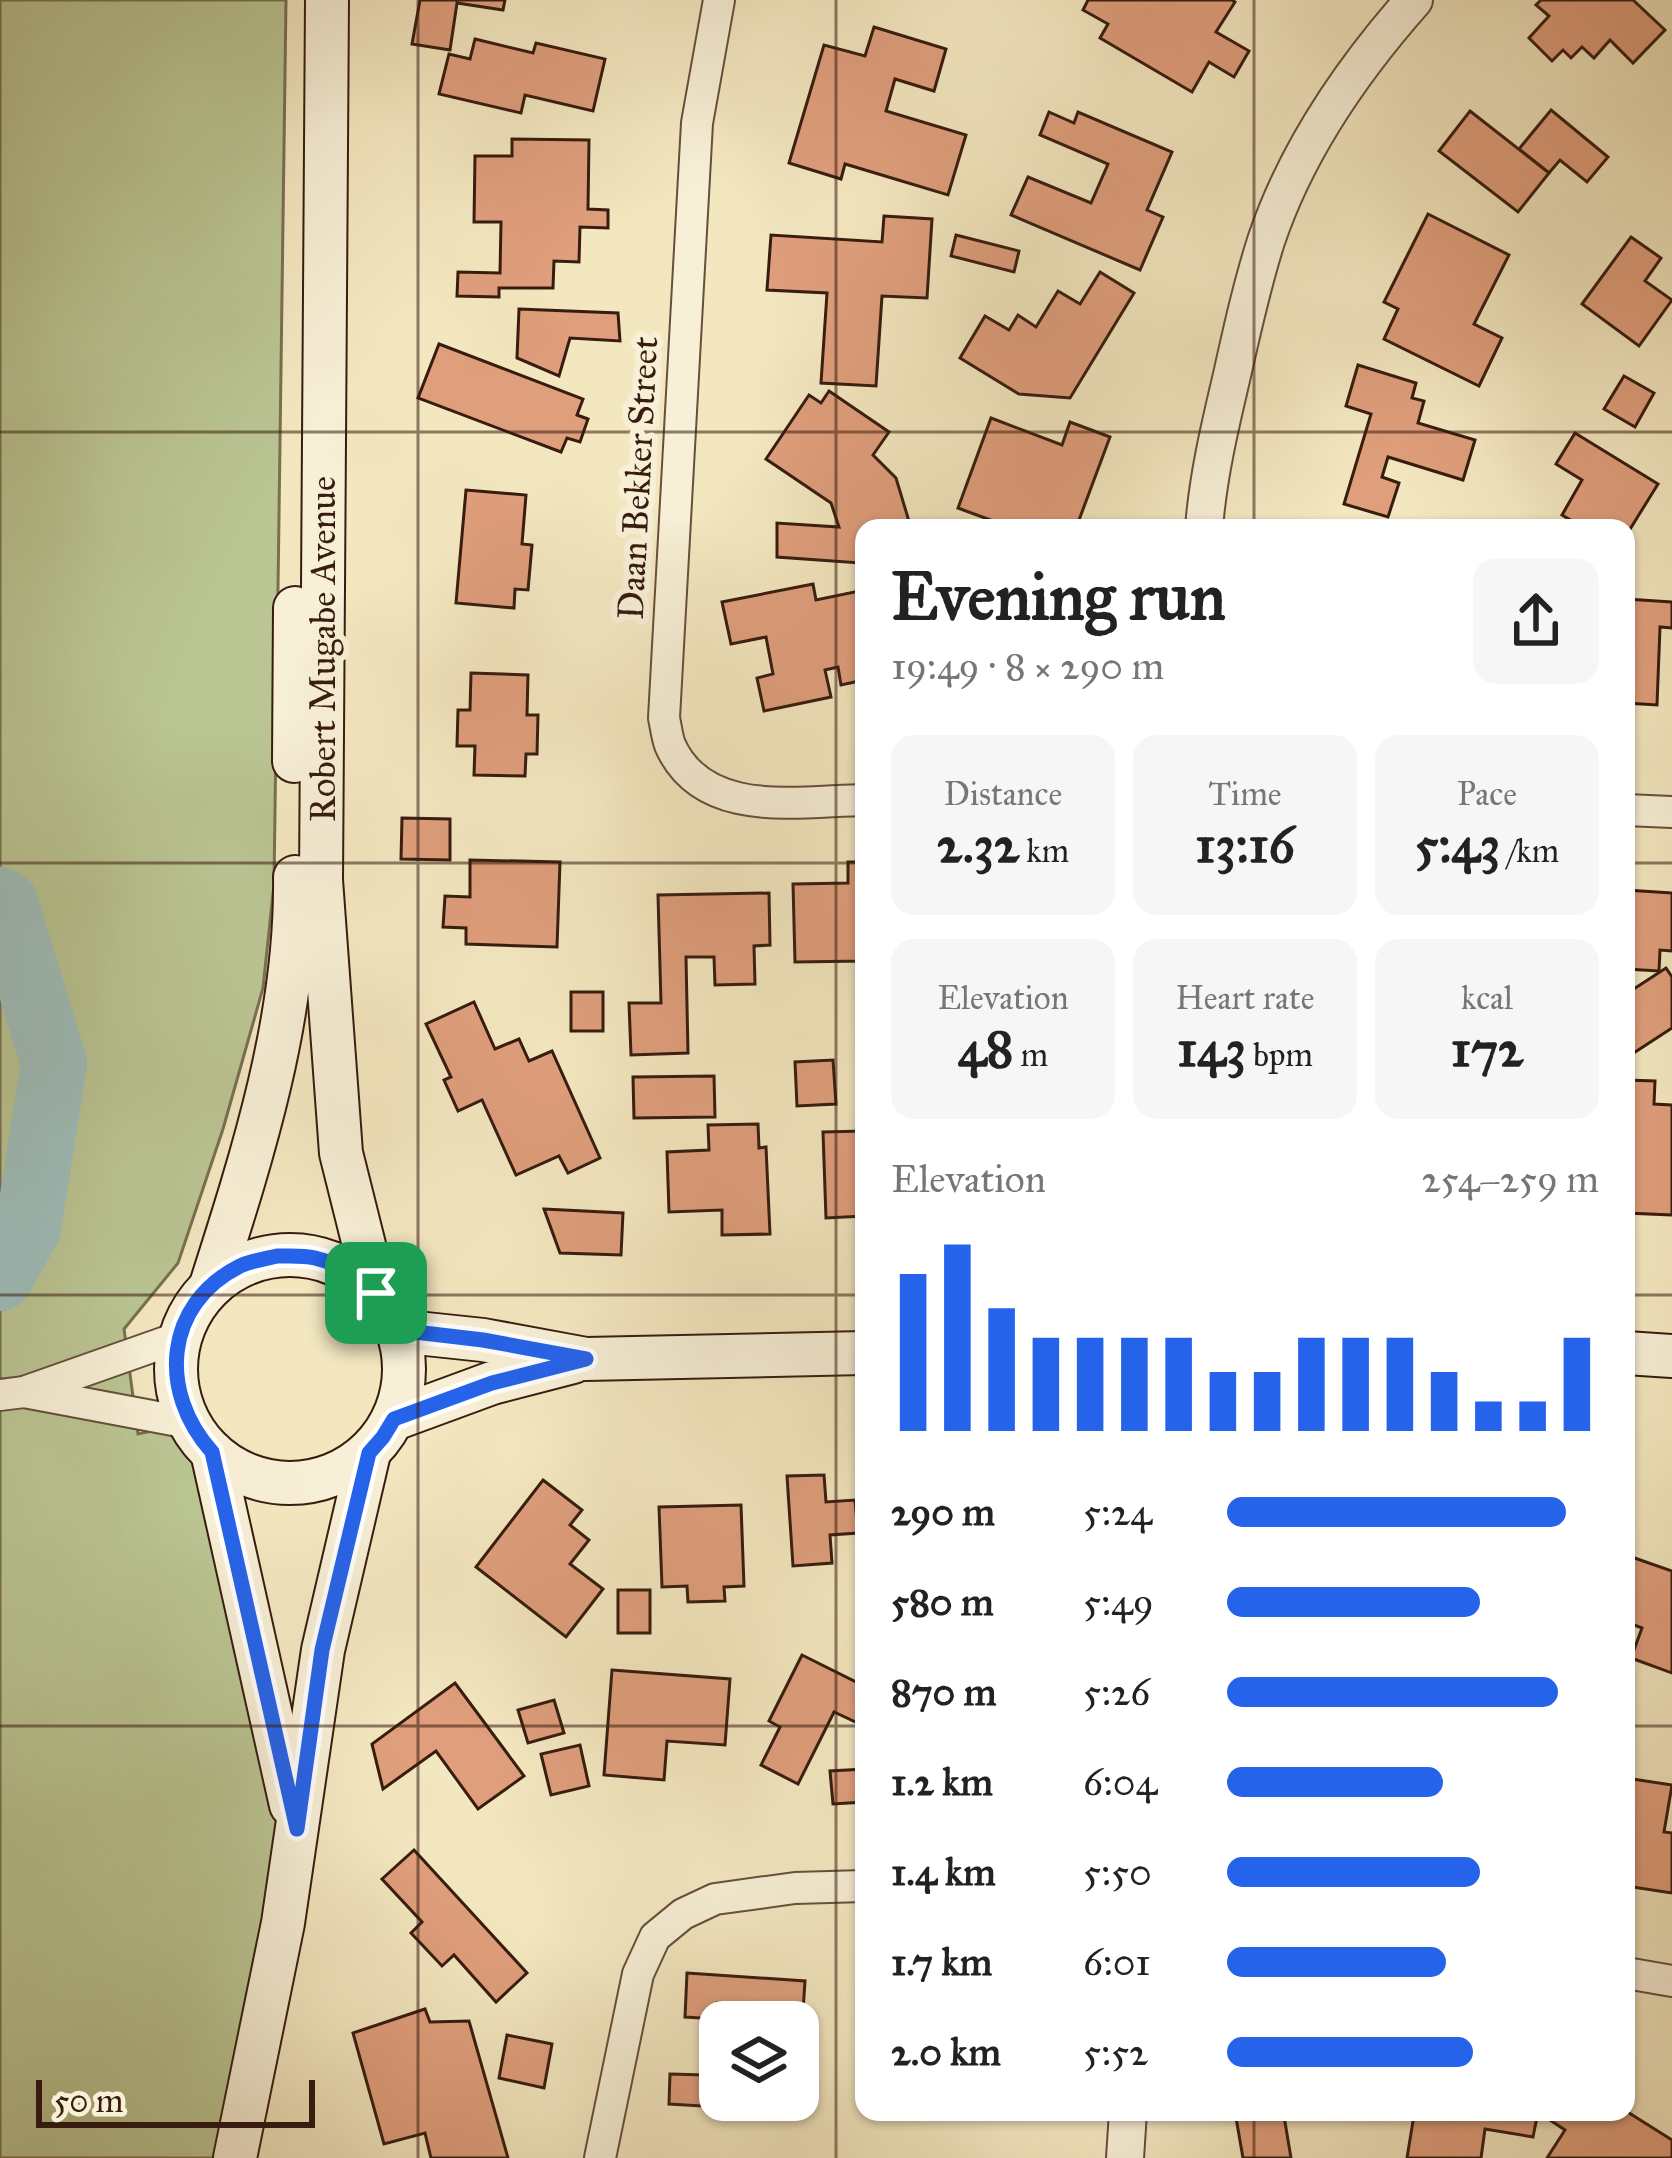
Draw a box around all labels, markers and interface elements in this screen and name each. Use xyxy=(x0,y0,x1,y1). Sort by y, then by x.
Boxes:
street label: Daan Bekker Street xyxy=(609,335,667,621)
street label: Robert Mugabe Avenue xyxy=(301,476,345,822)
text: Evening run xyxy=(891,556,1226,637)
button: share xyxy=(1473,558,1599,684)
text: 19:49 · 8 × 290 m xyxy=(891,642,1164,690)
text: Distance xyxy=(944,774,1062,814)
text: Time xyxy=(1208,774,1282,814)
text: Pace xyxy=(1457,774,1517,814)
text: 2.32 xyxy=(937,814,1019,876)
text: 13:16 xyxy=(1195,814,1295,876)
text: 5:43 xyxy=(1415,814,1500,876)
text: km xyxy=(1019,831,1069,871)
text: /km xyxy=(1500,831,1559,871)
text: Elevation xyxy=(937,978,1069,1018)
text: Heart rate xyxy=(1176,978,1314,1018)
text: kcal xyxy=(1461,978,1513,1018)
text: 48 xyxy=(958,1018,1013,1080)
text: 143 xyxy=(1177,1018,1246,1080)
text: 172 xyxy=(1451,1018,1523,1080)
text: m xyxy=(1013,1035,1048,1075)
text: bpm xyxy=(1246,1035,1313,1075)
text: Elevation xyxy=(891,1155,1046,1203)
text: 254–259 m xyxy=(1422,1155,1599,1203)
pin xyxy=(325,1242,427,1344)
icon: arrive xyxy=(343,1260,409,1326)
text: 290 m xyxy=(891,1488,995,1536)
text: 5:24 xyxy=(1083,1488,1152,1536)
text: 580 m xyxy=(891,1578,994,1626)
text: 5:49 xyxy=(1083,1578,1154,1626)
text: 870 m xyxy=(891,1668,996,1716)
text: 5:26 xyxy=(1083,1668,1150,1716)
text: 1.2 km xyxy=(891,1758,993,1806)
text: 6:04 xyxy=(1083,1758,1157,1806)
text: 1.4 km xyxy=(891,1848,996,1896)
text: 5:50 xyxy=(1083,1848,1152,1896)
text: 1.7 km xyxy=(891,1938,992,1986)
text: 6:01 xyxy=(1083,1938,1151,1986)
map controls xyxy=(699,2001,819,2121)
button: layers xyxy=(699,2001,819,2121)
text: 2.0 km xyxy=(891,2028,1001,2076)
text: 5:52 xyxy=(1083,2028,1148,2076)
scale bar xyxy=(36,2074,315,2127)
text: 50 m xyxy=(54,2081,123,2121)

